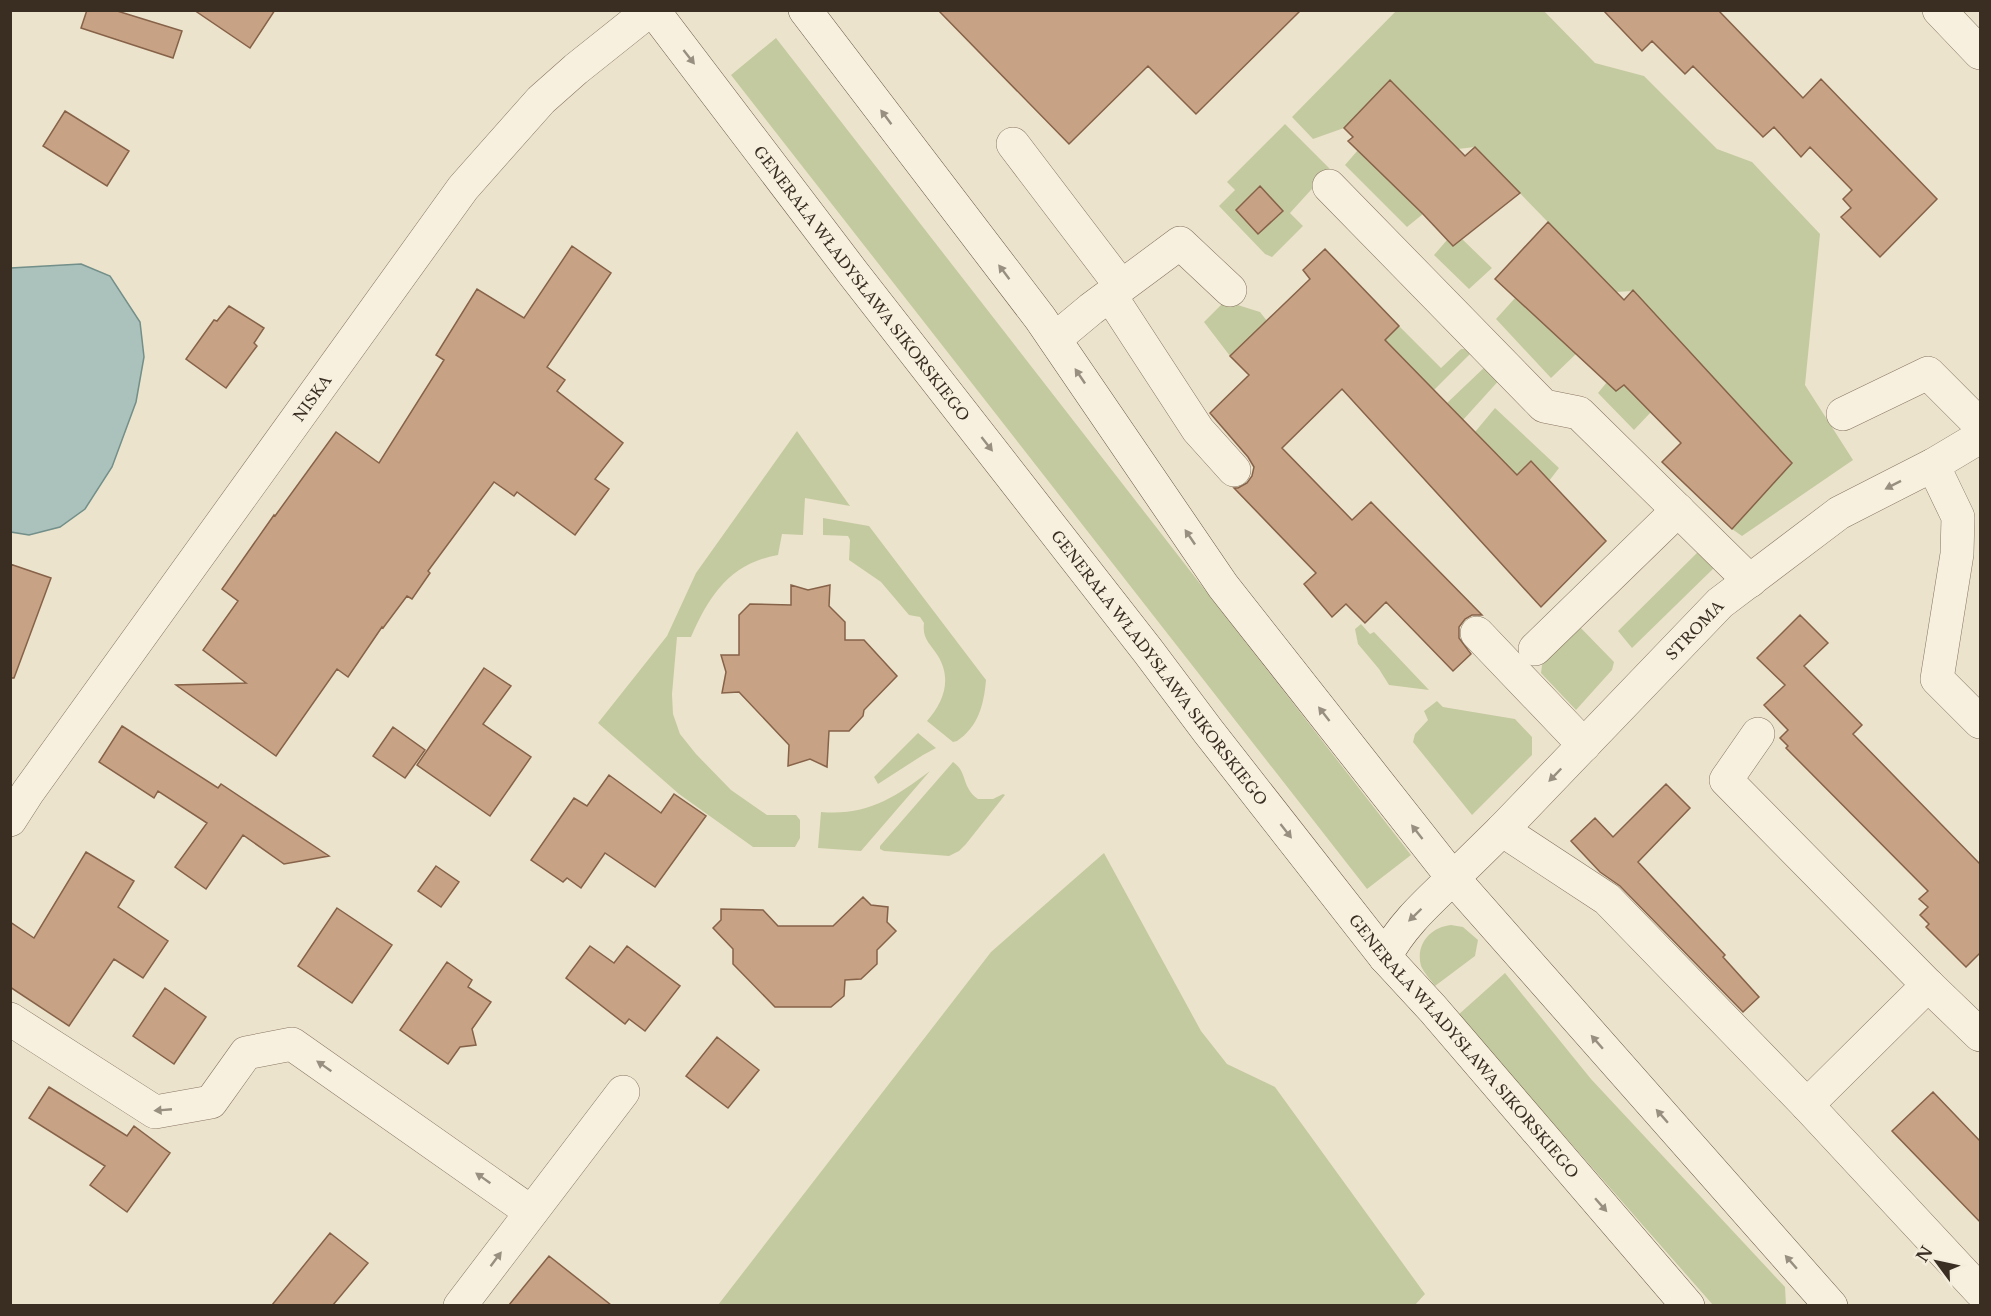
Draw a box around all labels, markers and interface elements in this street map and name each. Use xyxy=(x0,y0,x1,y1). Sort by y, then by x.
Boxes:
one-way arrow xyxy=(682,49,694,64)
one-way arrow xyxy=(880,109,892,125)
street label: GENERAŁA WŁADYSŁAWA SIKORSKIEGO xyxy=(750,142,974,425)
one-way arrow xyxy=(999,264,1011,279)
one-way arrow xyxy=(1074,369,1086,385)
street label: NISKA xyxy=(289,371,335,425)
one-way arrow xyxy=(980,436,993,452)
one-way arrow xyxy=(1884,481,1901,490)
street label: GENERAŁA WŁADYSŁAWA SIKORSKIEGO xyxy=(1047,526,1272,809)
one-way arrow xyxy=(1184,530,1196,546)
street label: STROMA xyxy=(1661,596,1727,664)
one-way arrow xyxy=(1318,706,1331,722)
one-way arrow xyxy=(1549,768,1563,782)
one-way arrow xyxy=(1280,823,1293,839)
one-way arrow xyxy=(1411,825,1423,840)
one-way arrow xyxy=(1409,907,1423,921)
street label: GENERAŁA WŁADYSŁAWA SIKORSKIEGO xyxy=(1345,910,1583,1182)
one-way arrow xyxy=(1591,1035,1604,1050)
one-way arrow xyxy=(316,1060,332,1072)
one-way arrow xyxy=(153,1105,172,1114)
one-way arrow xyxy=(1656,1109,1669,1124)
one-way arrow xyxy=(476,1172,492,1184)
one-way arrow xyxy=(1594,1197,1607,1212)
north arrow xyxy=(1907,1232,1967,1292)
text: N xyxy=(1912,1242,1937,1266)
one-way arrow xyxy=(489,1251,502,1267)
one-way arrow xyxy=(1784,1255,1798,1270)

